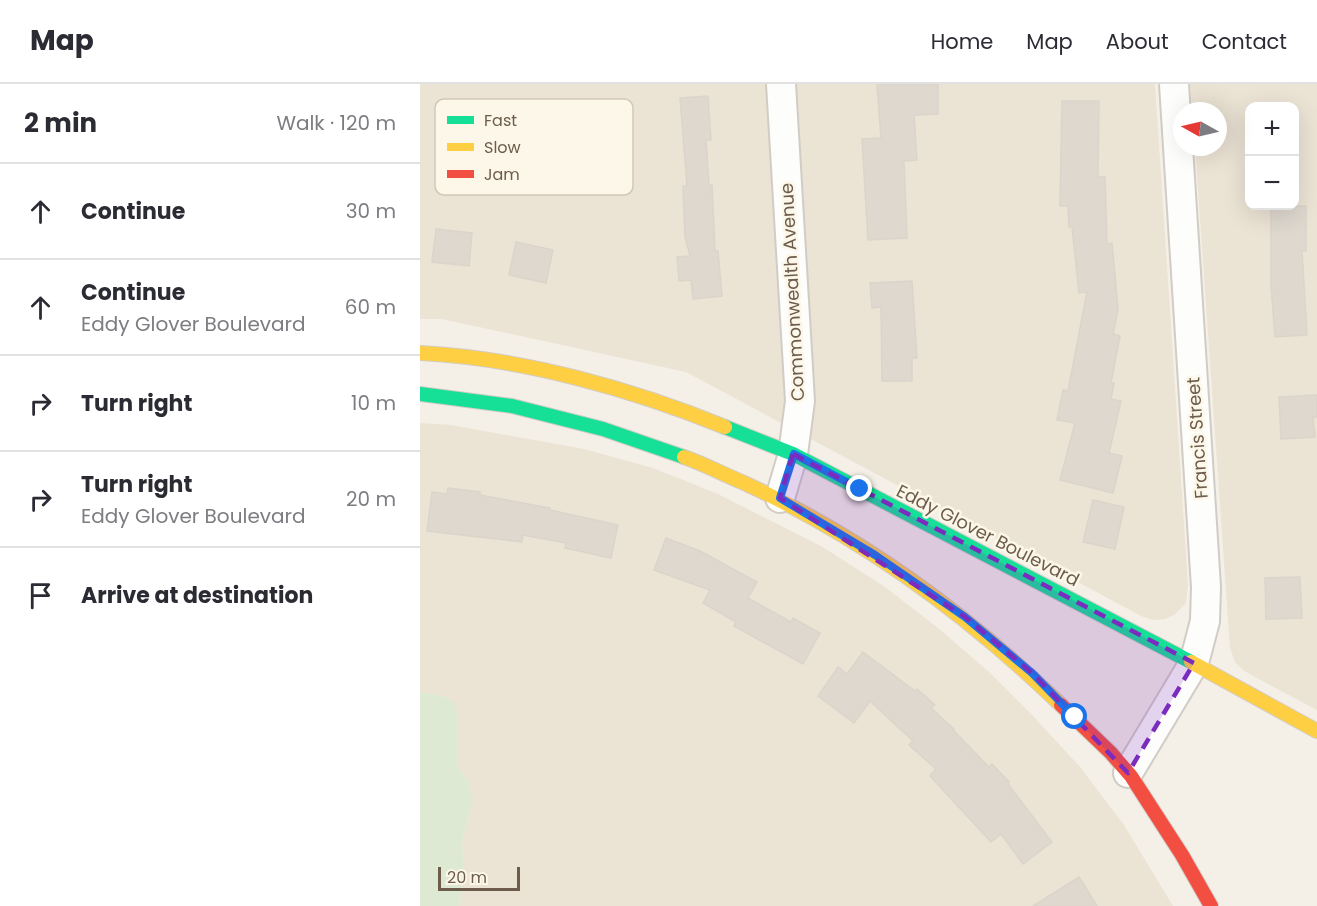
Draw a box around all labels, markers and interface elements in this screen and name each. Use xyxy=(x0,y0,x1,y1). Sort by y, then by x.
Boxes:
text: Map xyxy=(30,21,94,60)
text: Home xyxy=(931,27,993,56)
text: Map xyxy=(1026,27,1073,56)
text: About xyxy=(1106,27,1169,56)
text: Contact xyxy=(1202,27,1287,56)
legend xyxy=(435,99,633,195)
north arrow xyxy=(1173,102,1227,156)
map controls xyxy=(1245,102,1299,210)
button: + xyxy=(1245,102,1299,156)
text: 2 min xyxy=(24,105,97,141)
text: Walk · 120 m xyxy=(276,109,396,137)
text: Fast xyxy=(484,109,517,132)
text: Slow xyxy=(484,136,521,159)
button: − xyxy=(1245,156,1299,210)
text: Jam xyxy=(484,163,520,186)
street label: Commonwealth Avenue xyxy=(774,182,810,402)
icon: ahead xyxy=(24,195,57,228)
text: Continue xyxy=(81,196,185,227)
text: 30 m xyxy=(346,197,396,225)
text: Continue xyxy=(81,277,185,308)
icon: ahead xyxy=(24,291,57,324)
text: 60 m xyxy=(345,293,396,321)
text: Eddy Glover Boulevard xyxy=(81,310,306,338)
street label: Francis Street xyxy=(1180,376,1214,500)
icon: right xyxy=(24,387,57,420)
text: Turn right xyxy=(81,388,192,419)
text: 10 m xyxy=(351,389,396,417)
text: Turn right xyxy=(81,469,192,500)
route end xyxy=(846,475,872,501)
street label: Eddy Glover Boulevard xyxy=(892,478,1084,592)
icon: right xyxy=(24,483,57,516)
text: 20 m xyxy=(346,485,396,513)
text: Eddy Glover Boulevard xyxy=(81,502,306,530)
icon: arrive xyxy=(24,579,57,612)
text: Arrive at destination xyxy=(81,580,313,611)
route start xyxy=(1061,703,1087,729)
scale bar xyxy=(438,864,520,892)
text: 20 m xyxy=(447,866,487,889)

